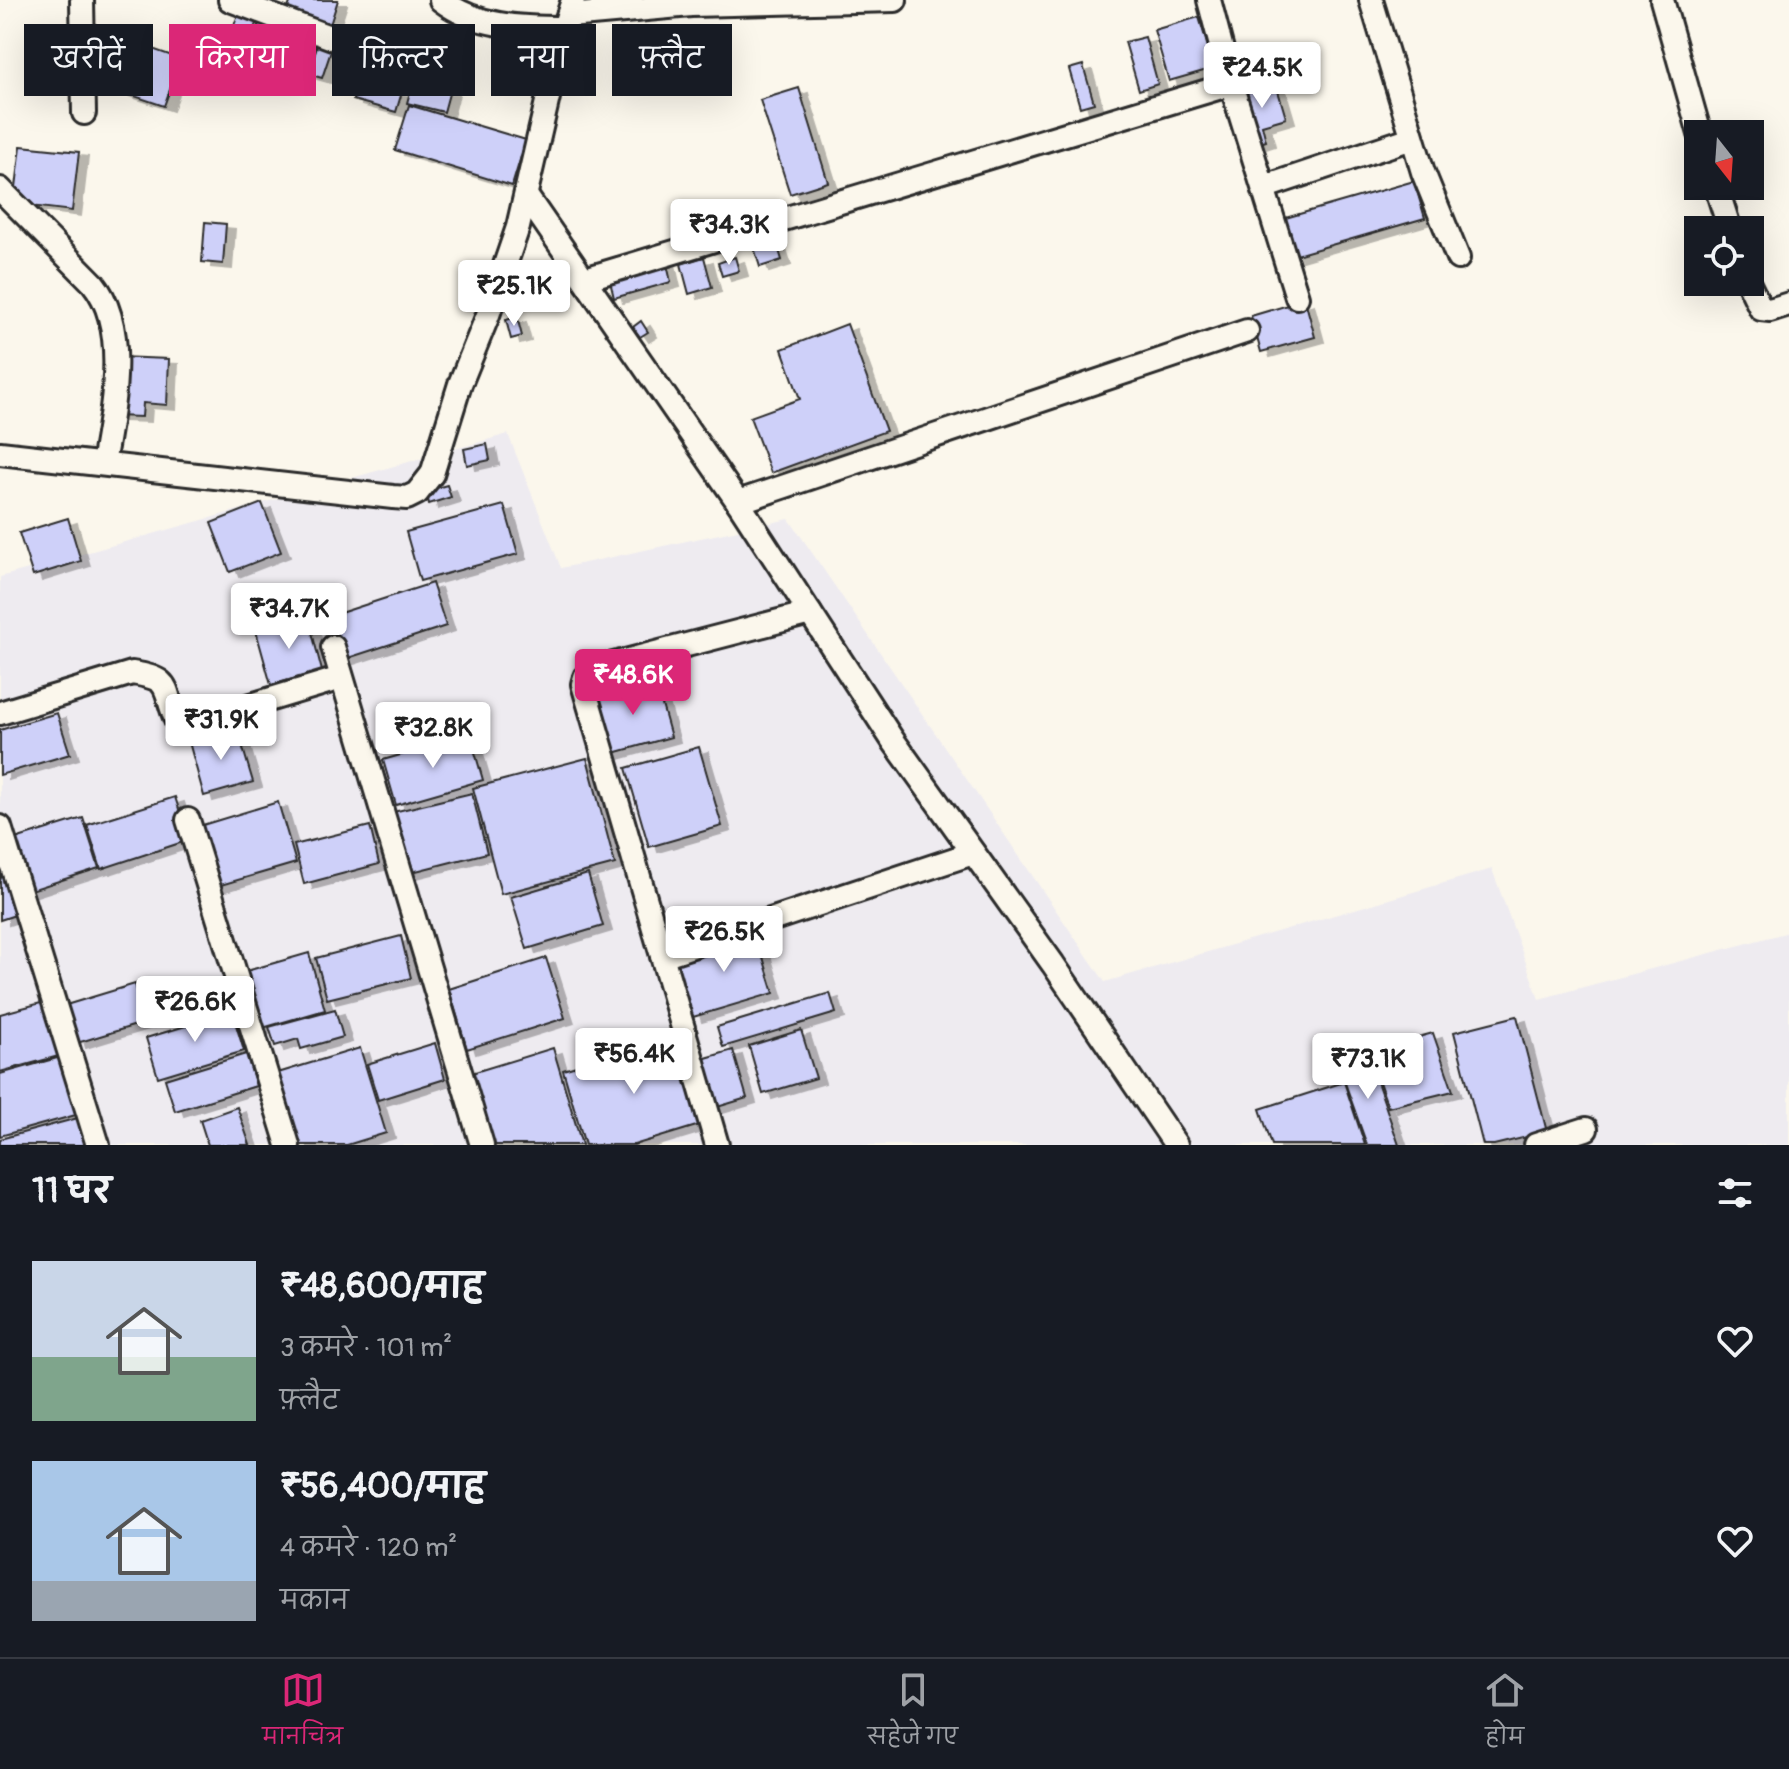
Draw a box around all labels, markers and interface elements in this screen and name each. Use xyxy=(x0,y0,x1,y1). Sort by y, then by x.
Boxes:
chip: खरीदें xyxy=(24,24,153,96)
chip: किराया xyxy=(169,24,316,96)
chip: फ़िल्टर xyxy=(332,24,475,96)
chip: नया xyxy=(491,24,596,96)
chip: फ़्लैट xyxy=(612,24,732,96)
pin: ₹24.5K xyxy=(1197,42,1327,110)
text: ₹24.5K xyxy=(1222,52,1302,84)
north arrow xyxy=(1684,120,1764,200)
map controls xyxy=(1684,120,1764,296)
pin: ₹34.3K xyxy=(664,199,794,267)
text: ₹34.3K xyxy=(688,209,770,241)
button: locate xyxy=(1684,216,1764,296)
pin: ₹25.1K xyxy=(449,260,579,328)
text: ₹25.1K xyxy=(476,270,552,302)
pin: ₹34.7K xyxy=(224,583,354,651)
text: ₹34.7K xyxy=(249,593,329,625)
pin: ₹48.6K xyxy=(568,649,698,717)
text: ₹48.6K xyxy=(593,659,673,691)
pin: ₹31.9K xyxy=(156,694,286,762)
pin: ₹32.8K xyxy=(368,702,498,770)
text: ₹31.9K xyxy=(183,704,259,736)
text: ₹32.8K xyxy=(393,712,473,744)
pin: ₹26.5K xyxy=(659,906,789,974)
text: ₹26.5K xyxy=(684,916,764,948)
pin: ₹26.6K xyxy=(130,976,260,1044)
text: ₹26.6K xyxy=(154,986,236,1018)
pin: ₹56.4K xyxy=(569,1028,699,1096)
pin: ₹73.1K xyxy=(1303,1033,1433,1101)
text: ₹56.4K xyxy=(593,1038,675,1070)
text: ₹73.1K xyxy=(1330,1043,1406,1075)
text: 11 घर xyxy=(32,1170,111,1213)
icon: filters xyxy=(1713,1171,1757,1215)
text: ₹48,600/माह xyxy=(280,1265,484,1308)
icon: home xyxy=(96,1293,192,1389)
icon: heart xyxy=(1713,1319,1757,1363)
text: 3 कमरे · 101 m² xyxy=(280,1332,452,1364)
text: फ़्लैट xyxy=(280,1385,339,1417)
text: ₹56,400/माह xyxy=(280,1465,485,1508)
icon: home xyxy=(96,1493,192,1589)
icon: heart xyxy=(1713,1519,1757,1563)
text: 4 कमरे · 120 m² xyxy=(280,1532,457,1564)
text: मकान xyxy=(280,1585,349,1617)
tab: मानचित्र xyxy=(262,1668,343,1761)
tab: सहेजे गए xyxy=(868,1668,958,1761)
tab: होम xyxy=(1483,1668,1527,1761)

